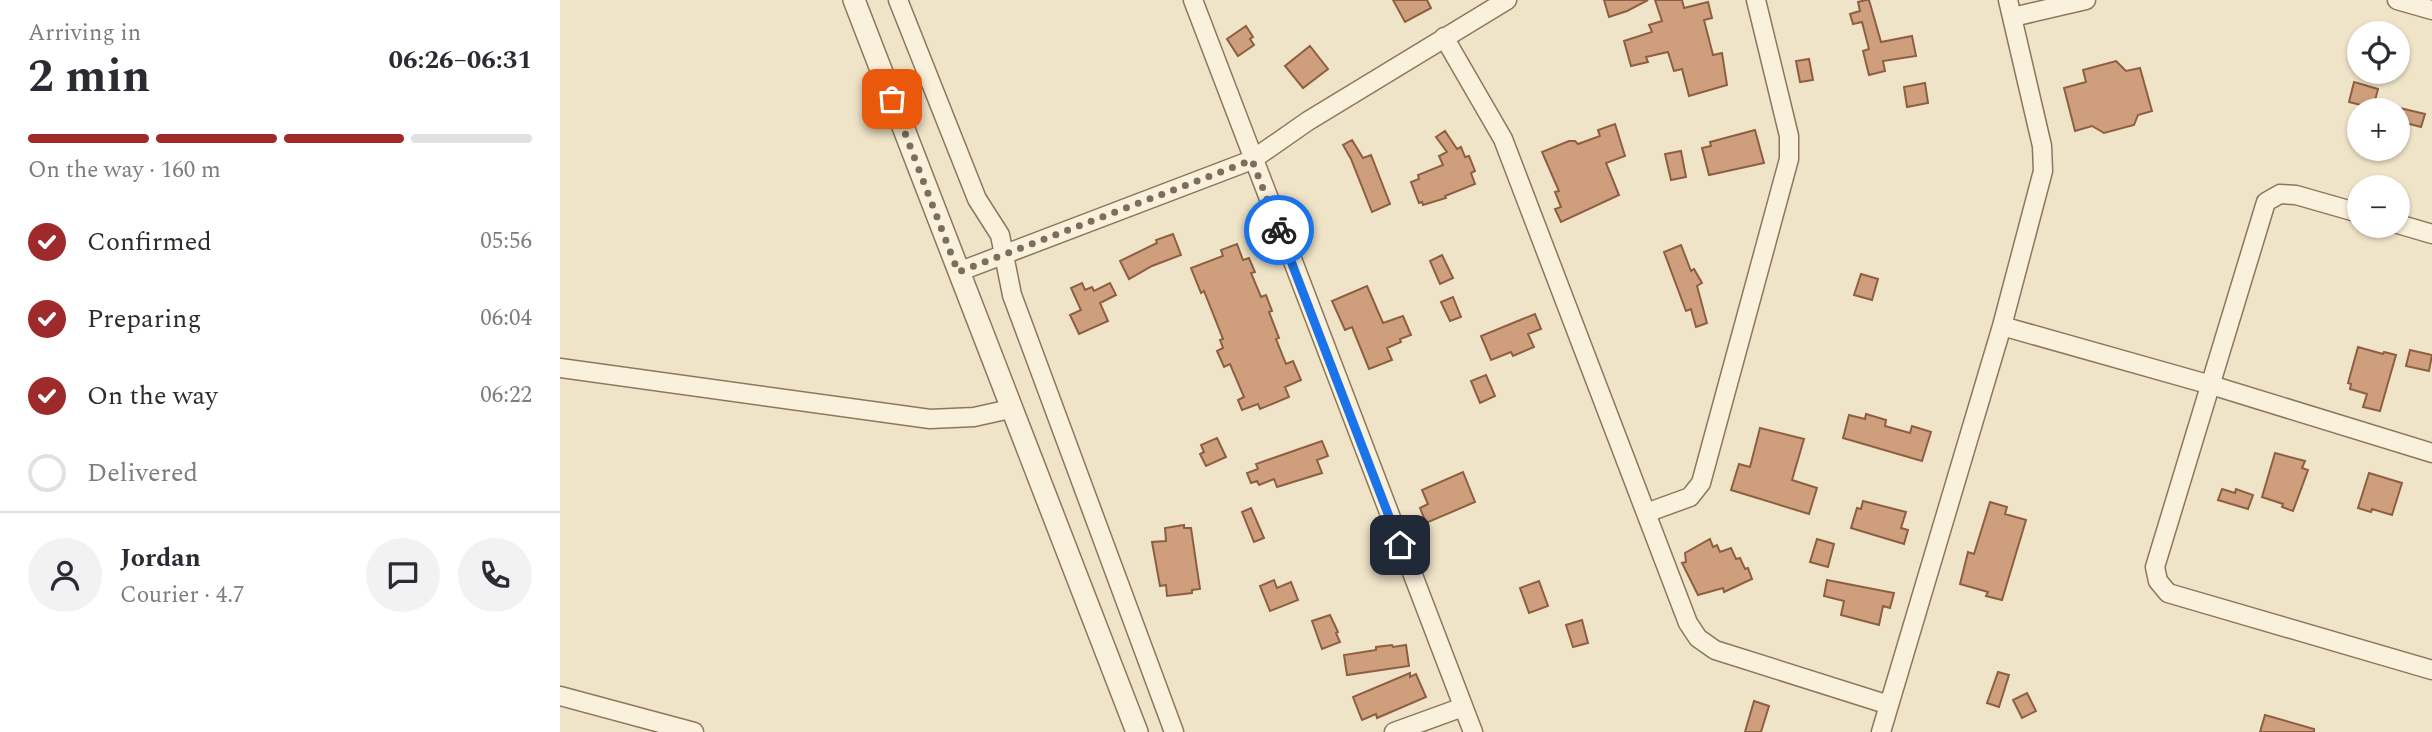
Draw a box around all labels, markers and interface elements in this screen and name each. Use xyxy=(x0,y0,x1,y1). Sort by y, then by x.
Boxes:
text: Arriving in xyxy=(28,16,141,51)
map controls xyxy=(2347,21,2410,238)
button: locate xyxy=(2347,21,2410,84)
text: 06:26–06:31 xyxy=(388,40,532,80)
text: 2 min xyxy=(28,42,150,112)
pin xyxy=(862,69,922,129)
icon: bag xyxy=(873,80,911,118)
button: + xyxy=(2347,98,2410,161)
text: On the way · 160 m xyxy=(28,153,221,188)
button: − xyxy=(2347,175,2410,238)
courier xyxy=(1244,195,1314,265)
icon: bike xyxy=(1260,211,1298,249)
text: Confirmed xyxy=(87,222,212,262)
icon: check xyxy=(28,223,66,261)
text: 05:56 xyxy=(480,224,532,259)
text: Preparing xyxy=(87,299,201,339)
icon: check xyxy=(28,300,66,338)
text: 06:04 xyxy=(480,301,532,336)
text: On the way xyxy=(87,376,218,416)
icon: check xyxy=(28,377,66,415)
text: 06:22 xyxy=(480,378,532,413)
text: Delivered xyxy=(87,453,198,493)
pin xyxy=(1370,515,1430,575)
icon: home xyxy=(1381,526,1419,564)
button: person xyxy=(28,538,102,612)
text: Jordan xyxy=(120,538,201,578)
button: chat xyxy=(366,538,440,612)
button: phone xyxy=(458,538,532,612)
text: Courier · 4.7 xyxy=(120,578,245,613)

